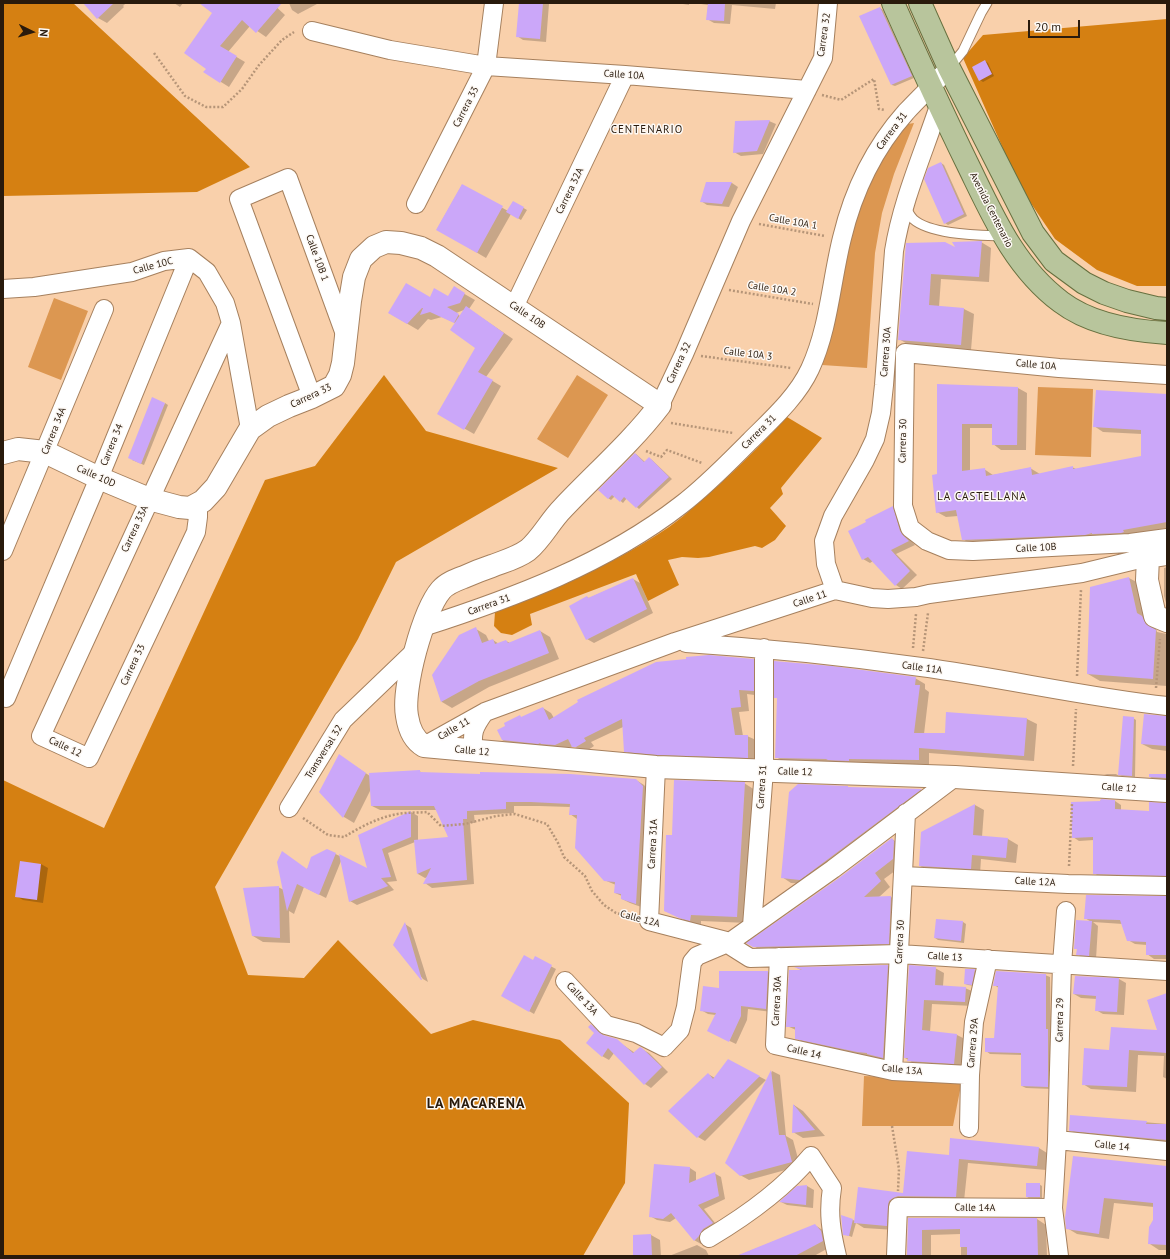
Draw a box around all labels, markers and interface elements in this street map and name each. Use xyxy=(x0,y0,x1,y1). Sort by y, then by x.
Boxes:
north arrow xyxy=(12,12,52,52)
street label: Carrera 32 xyxy=(815,12,833,58)
scale bar xyxy=(1030,12,1082,38)
text: 20 m xyxy=(1035,19,1061,34)
text: N xyxy=(37,29,51,37)
street label: Calle 10A xyxy=(603,68,645,82)
street label: Carrera 33 xyxy=(451,85,481,129)
street label: Carrera 31 xyxy=(874,110,910,152)
district label: CENTENARIO xyxy=(611,123,683,137)
street label: Carrera 32A xyxy=(554,166,586,216)
street label: Avenida Centenario xyxy=(967,170,1015,250)
street label: Calle 10A 1 xyxy=(768,212,818,232)
street label: Calle 10B 1 xyxy=(303,233,331,283)
street label: Calle 10C xyxy=(132,255,174,277)
street label: Calle 10A 2 xyxy=(747,279,797,299)
street label: Calle 10B xyxy=(507,299,547,331)
street label: Carrera 30A xyxy=(878,327,894,377)
street label: Carrera 32 xyxy=(664,340,694,386)
street label: Calle 10A 3 xyxy=(723,345,773,363)
street label: Calle 10A xyxy=(1015,357,1057,373)
street label: Carrera 33 xyxy=(288,381,334,411)
street label: Carrera 34A xyxy=(39,405,69,457)
street label: Carrera 31 xyxy=(739,412,779,452)
street label: Carrera 30 xyxy=(897,419,909,463)
street label: Carrera 34 xyxy=(98,422,126,468)
street label: Calle 10D xyxy=(75,462,117,490)
district label: LA CASTELLANA xyxy=(937,490,1027,504)
street label: Carrera 33A xyxy=(119,504,151,554)
street label: Calle 10B xyxy=(1015,541,1057,555)
street label: Calle 11 xyxy=(792,588,828,610)
street label: Carrera 31 xyxy=(466,592,512,618)
street label: Carrera 33 xyxy=(118,642,148,688)
street label: Calle 11A xyxy=(901,659,943,677)
street label: Calle 11 xyxy=(436,715,472,743)
street label: Transversal 32 xyxy=(303,723,345,781)
street label: Calle 12 xyxy=(47,734,83,760)
street label: Calle 12 xyxy=(454,743,490,759)
street label: Carrera 31 xyxy=(754,764,770,810)
street label: Calle 12 xyxy=(777,765,813,779)
street label: Calle 12 xyxy=(1101,781,1137,795)
street label: Carrera 31A xyxy=(646,819,660,869)
street label: Calle 12A xyxy=(1014,875,1056,889)
street label: Calle 12A xyxy=(619,908,661,930)
street label: Carrera 30 xyxy=(893,920,907,964)
street label: Calle 13 xyxy=(927,950,963,964)
street label: Carrera 30A xyxy=(770,976,784,1026)
street label: Calle 13A xyxy=(564,980,600,1018)
street label: Carrera 29 xyxy=(1054,998,1066,1042)
street label: Carrera 29A xyxy=(965,1017,981,1069)
street label: Calle 14 xyxy=(786,1042,822,1062)
street label: Calle 13A xyxy=(881,1062,923,1078)
district label: LA MACARENA xyxy=(427,1096,525,1112)
street label: Calle 14 xyxy=(1094,1138,1130,1154)
street label: Calle 14A xyxy=(954,1202,996,1214)

